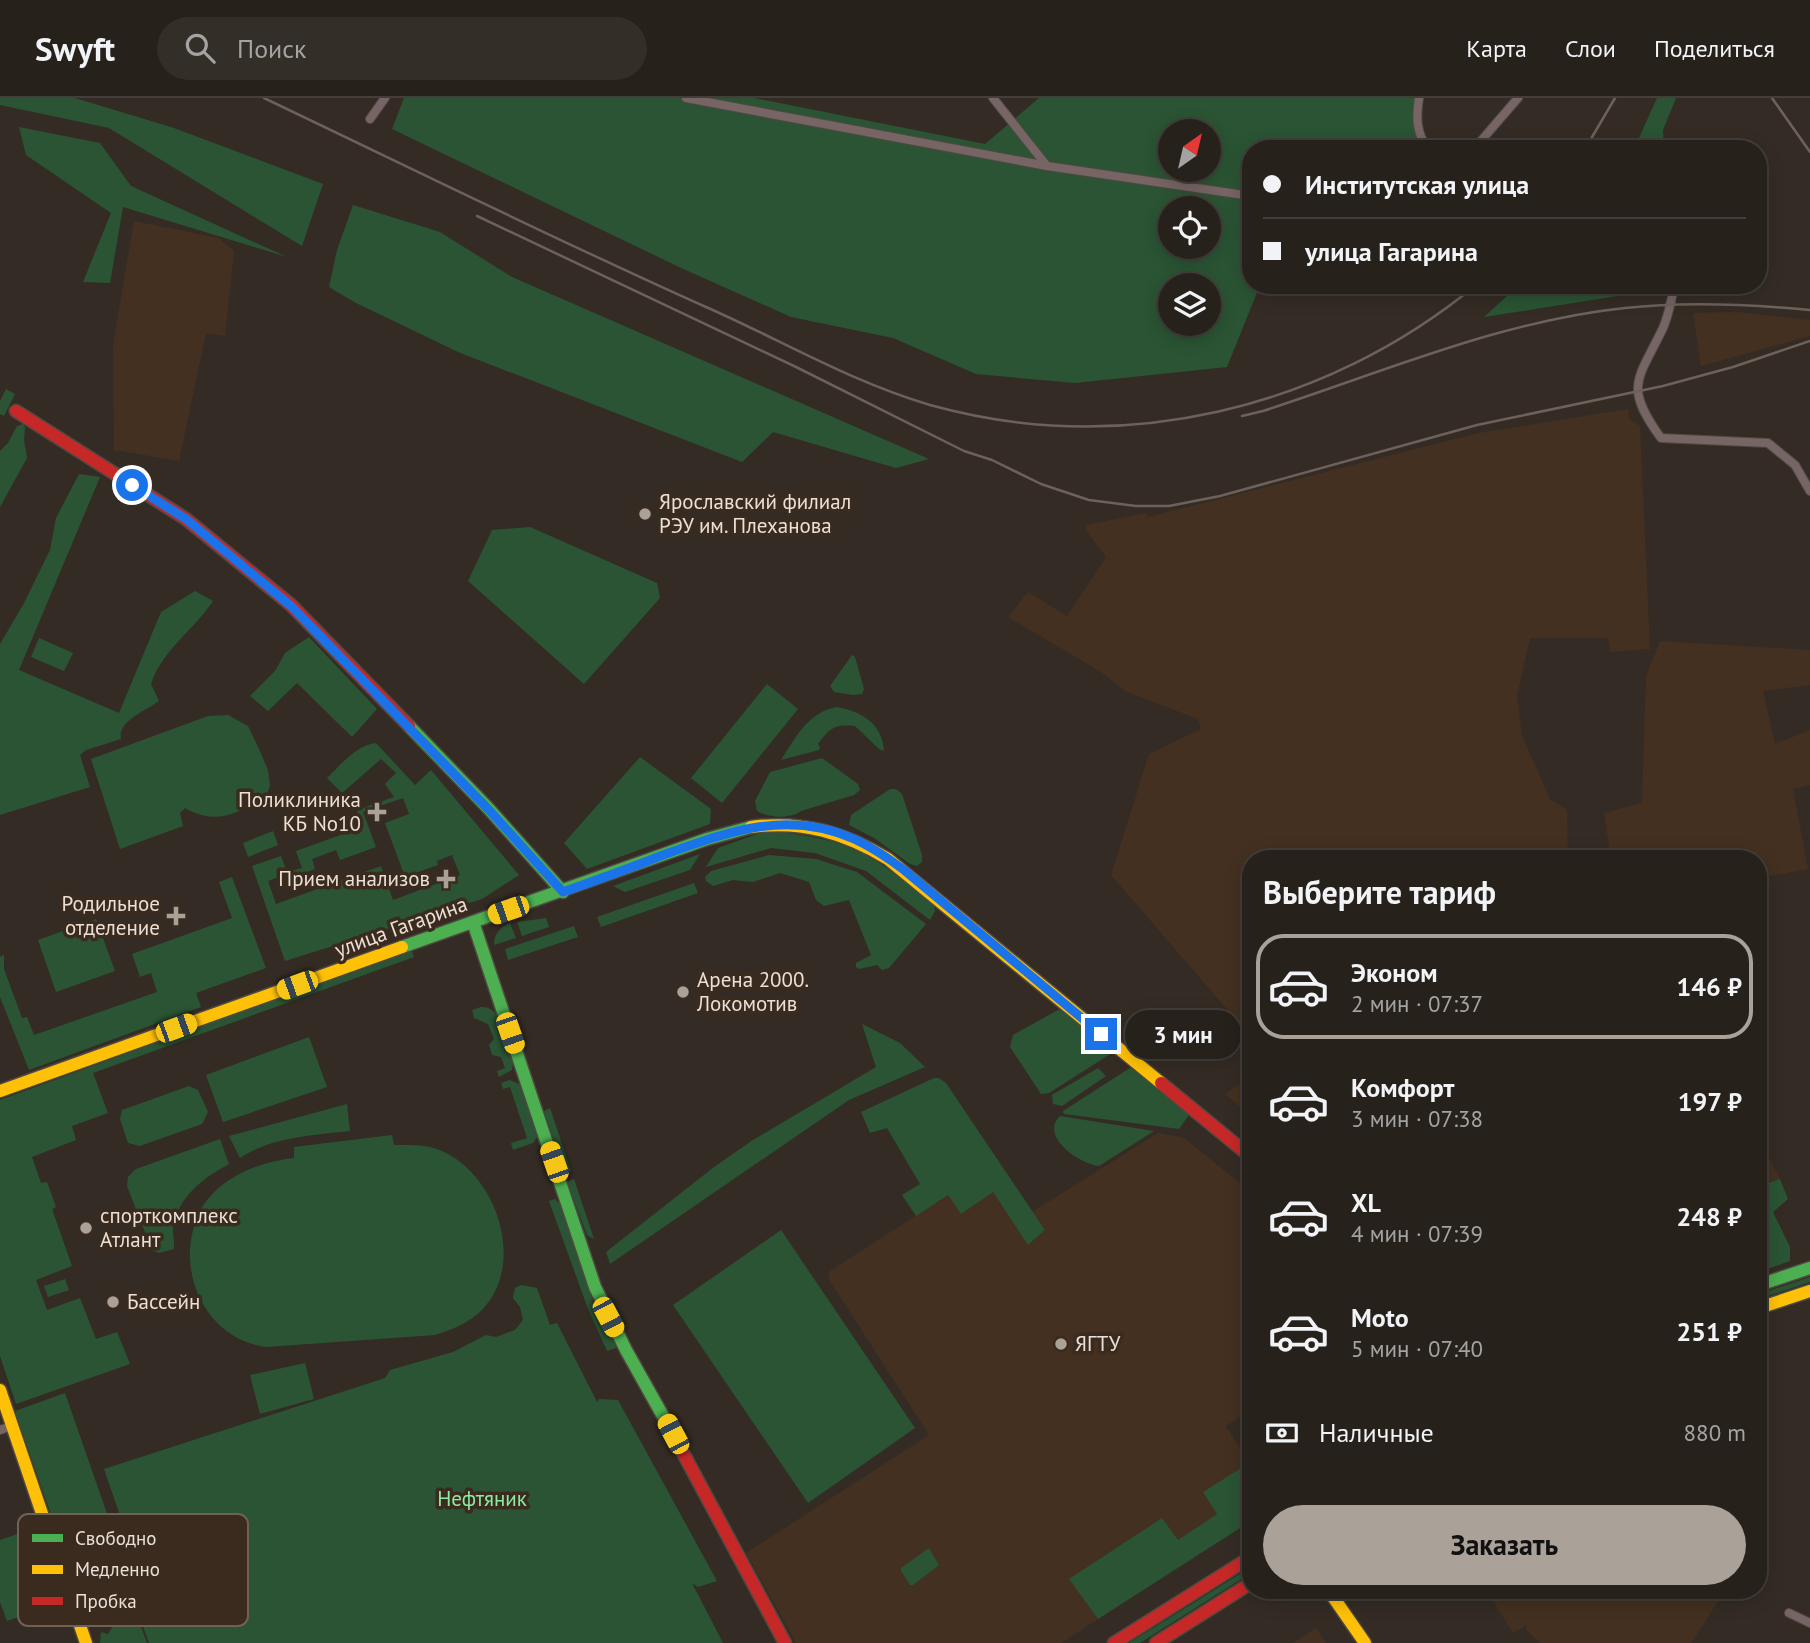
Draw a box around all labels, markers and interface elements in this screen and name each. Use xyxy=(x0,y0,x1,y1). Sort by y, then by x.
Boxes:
search box xyxy=(157,17,647,80)
text: Swyft xyxy=(35,27,115,70)
icon: search xyxy=(181,29,219,67)
text: Поиск xyxy=(237,32,306,65)
text: Карта xyxy=(1466,33,1527,64)
text: Слои xyxy=(1565,33,1616,64)
text: Поделиться xyxy=(1654,33,1775,64)
north arrow xyxy=(1158,119,1222,182)
map controls xyxy=(1158,119,1221,336)
text: Институтская улица xyxy=(1305,168,1529,201)
button: locate xyxy=(1158,196,1221,259)
text: улица Гагарина xyxy=(1305,235,1478,268)
button: layers xyxy=(1158,273,1221,336)
route start xyxy=(116,469,148,501)
place label: Ярославский филиал РЭУ им. Плеханова xyxy=(659,488,851,539)
marker: Ярославский филиал РЭУ им. Плеханова xyxy=(637,506,653,522)
place label: Поликлиника КБ No10 xyxy=(238,786,361,837)
marker: Поликлиника КБ No10 xyxy=(367,802,387,822)
place label: Прием анализов xyxy=(278,865,430,892)
marker: Прием анализов xyxy=(436,869,456,889)
text: Выберите тариф xyxy=(1263,871,1496,913)
place label: Родильное отделение xyxy=(61,890,160,941)
street label: улица Гагарина xyxy=(331,890,471,963)
car xyxy=(485,893,532,927)
marker: Родильное отделение xyxy=(166,906,186,926)
icon: car xyxy=(1267,955,1330,1018)
text: Эконом xyxy=(1351,956,1438,989)
place label: Арена 2000. Локомотив xyxy=(696,966,809,1017)
car xyxy=(274,968,321,1002)
text: 146 ₽ xyxy=(1676,970,1742,1003)
marker: Арена 2000. Локомотив xyxy=(675,984,691,1000)
text: 2 мин · 07:37 xyxy=(1351,989,1483,1018)
car xyxy=(494,1010,527,1056)
callout: 3 мин xyxy=(1126,1010,1241,1058)
car xyxy=(153,1011,200,1045)
route end xyxy=(1085,1018,1117,1050)
text: 3 мин xyxy=(1153,1020,1213,1049)
icon: car xyxy=(1267,1070,1330,1133)
text: Комфорт xyxy=(1351,1071,1454,1104)
text: 197 ₽ xyxy=(1678,1085,1742,1118)
text: 3 мин · 07:38 xyxy=(1351,1104,1483,1133)
car xyxy=(538,1139,571,1185)
icon: car xyxy=(1267,1185,1330,1248)
text: XL xyxy=(1351,1186,1381,1219)
text: 248 ₽ xyxy=(1676,1200,1742,1233)
place label: спорткомплекс Атлант xyxy=(100,1202,238,1253)
text: 4 мин · 07:39 xyxy=(1351,1219,1483,1248)
marker: спорткомплекс Атлант xyxy=(78,1220,94,1236)
place label: Бассейн xyxy=(127,1288,200,1315)
marker: Бассейн xyxy=(105,1294,121,1310)
car xyxy=(589,1294,628,1340)
icon: car xyxy=(1267,1300,1330,1363)
text: Moto xyxy=(1351,1301,1409,1334)
text: 251 ₽ xyxy=(1676,1315,1742,1348)
place label: ЯГТУ xyxy=(1075,1330,1121,1357)
text: 5 мин · 07:40 xyxy=(1351,1334,1483,1363)
marker: ЯГТУ xyxy=(1053,1336,1069,1352)
car xyxy=(654,1411,693,1457)
icon: cash xyxy=(1263,1414,1301,1452)
text: Наличные xyxy=(1319,1416,1434,1449)
text: 880 m xyxy=(1684,1418,1746,1447)
park label: Нефтяник xyxy=(437,1485,527,1512)
button: Заказать xyxy=(1263,1505,1746,1585)
legend xyxy=(18,1514,248,1626)
text: Свободно xyxy=(75,1526,157,1550)
text: Медленно xyxy=(75,1557,160,1581)
text: Пробка xyxy=(75,1589,137,1613)

